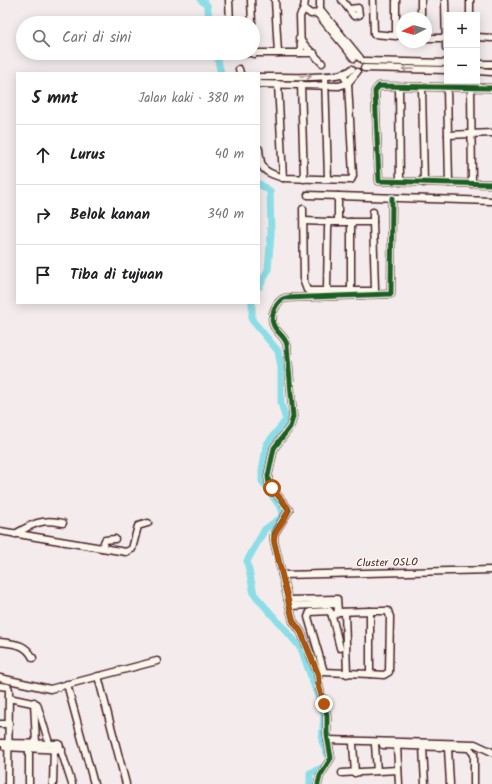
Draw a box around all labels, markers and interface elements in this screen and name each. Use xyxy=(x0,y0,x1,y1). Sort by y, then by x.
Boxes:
north arrow xyxy=(396,12,432,48)
map controls xyxy=(444,12,480,84)
button: + xyxy=(444,12,480,48)
search box xyxy=(16,16,260,60)
text: Cari di sini xyxy=(62,26,131,50)
icon: search xyxy=(30,27,52,49)
button: − xyxy=(444,48,480,84)
one-way arrow xyxy=(402,66,415,73)
one-way arrow xyxy=(299,72,312,80)
text: 5 mnt xyxy=(32,85,78,112)
text: Jalan kaki · 380 m xyxy=(138,88,244,109)
text: Lurus xyxy=(70,143,105,167)
icon: ahead xyxy=(32,144,54,166)
text: 40 m xyxy=(215,144,244,165)
text: Belok kanan xyxy=(70,203,150,227)
icon: right xyxy=(32,204,54,226)
text: 340 m xyxy=(207,204,244,225)
text: Tiba di tujuan xyxy=(70,263,163,287)
icon: arrive xyxy=(32,264,54,286)
route start xyxy=(263,479,281,497)
street label: Cluster OSLO xyxy=(356,553,418,573)
route end xyxy=(315,695,333,713)

